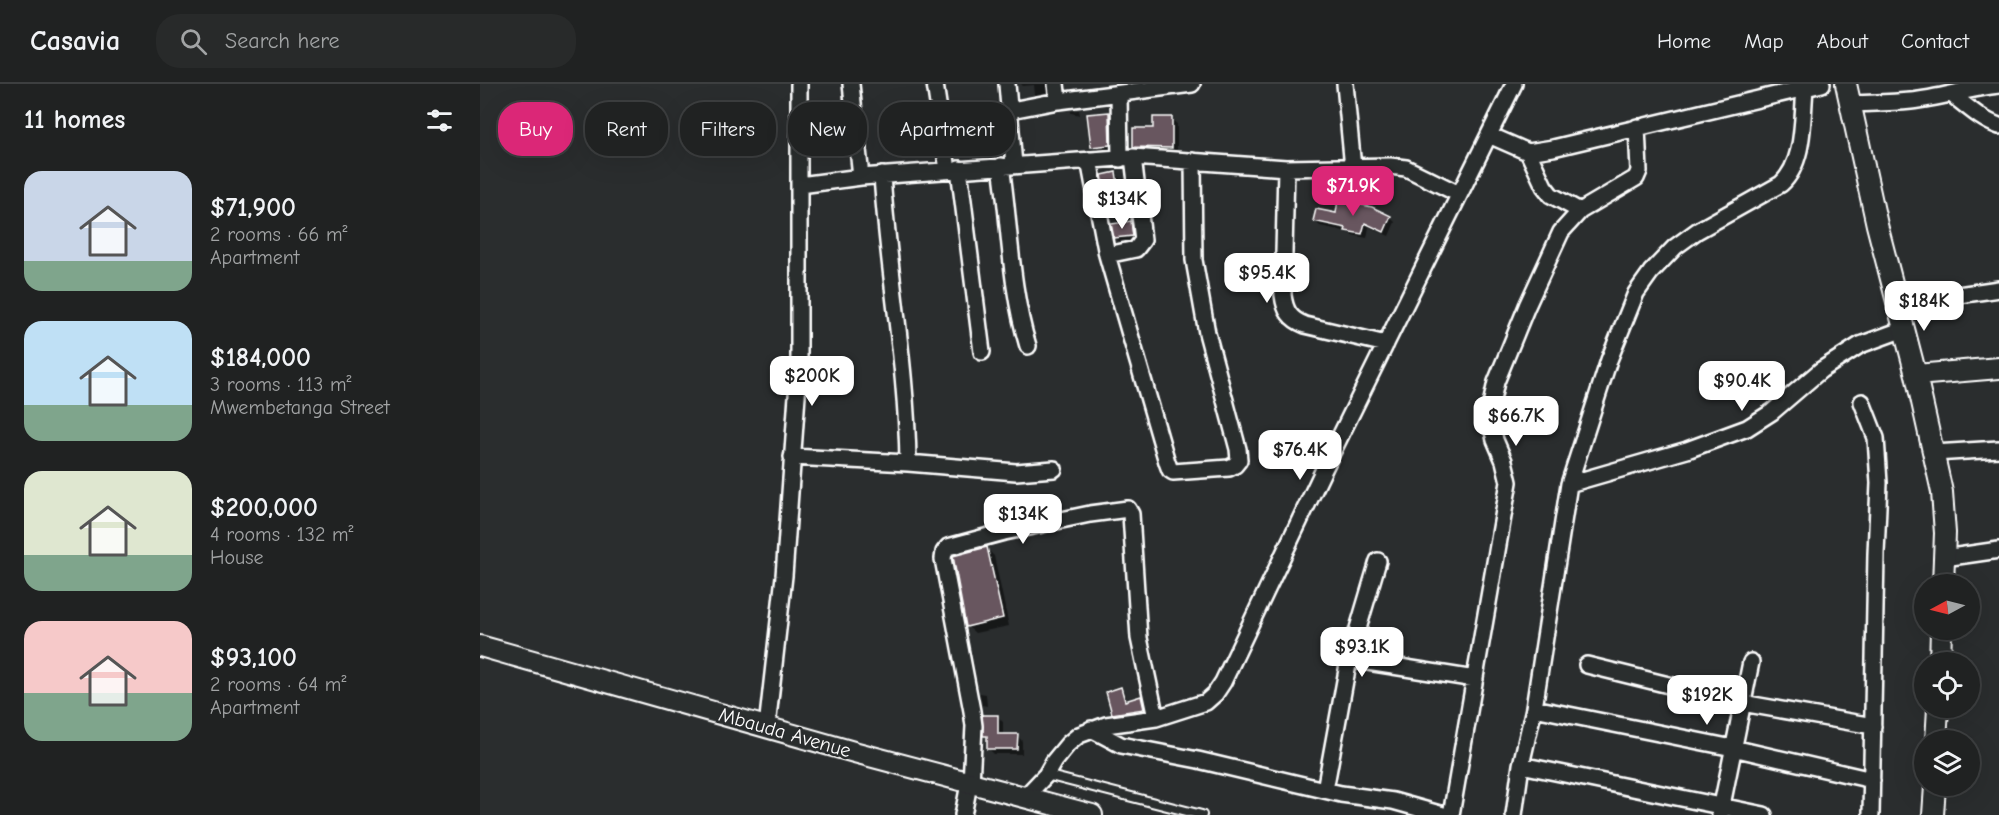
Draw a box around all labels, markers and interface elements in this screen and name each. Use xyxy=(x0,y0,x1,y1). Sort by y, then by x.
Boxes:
search box xyxy=(156,14,576,68)
text: Casavia xyxy=(30,25,120,57)
icon: search xyxy=(177,25,210,58)
text: Search here xyxy=(225,28,340,54)
text: Home xyxy=(1657,29,1711,53)
text: Map xyxy=(1744,29,1784,53)
text: About xyxy=(1817,29,1868,53)
text: Contact xyxy=(1901,29,1969,53)
chip: Buy xyxy=(498,102,573,156)
chip: Rent xyxy=(585,102,668,156)
chip: Filters xyxy=(680,102,776,156)
chip: New xyxy=(788,102,867,156)
chip: Apartment xyxy=(879,102,1015,156)
icon: filters xyxy=(423,104,456,137)
text: 11 homes xyxy=(24,105,125,135)
pin: $71.9K xyxy=(1304,166,1402,217)
text: $71.9K xyxy=(1326,174,1380,197)
pin: $134K xyxy=(1080,179,1164,230)
text: $134K xyxy=(1097,187,1147,210)
text: $71,900 xyxy=(210,193,296,223)
icon: home xyxy=(72,195,144,267)
text: 2 rooms · 66 m² xyxy=(210,223,348,246)
text: Apartment xyxy=(210,246,300,269)
pin: $95.4K xyxy=(1218,253,1316,304)
text: $95.4K xyxy=(1238,261,1296,284)
pin: $184K xyxy=(1882,281,1966,332)
text: $184K xyxy=(1899,289,1949,312)
text: $184,000 xyxy=(210,343,311,373)
icon: home xyxy=(72,345,144,417)
pin: $200K xyxy=(770,356,854,407)
pin: $90.4K xyxy=(1693,361,1791,412)
text: $200K xyxy=(784,364,840,387)
text: $90.4K xyxy=(1713,369,1771,392)
text: 3 rooms · 113 m² xyxy=(210,373,351,396)
text: Mwembetanga Street xyxy=(210,396,390,419)
pin: $66.7K xyxy=(1467,396,1565,447)
text: $66.7K xyxy=(1488,404,1544,427)
pin: $76.4K xyxy=(1251,430,1349,481)
text: $76.4K xyxy=(1273,438,1327,461)
text: $200,000 xyxy=(210,493,318,523)
pin: $134K xyxy=(981,494,1065,545)
icon: home xyxy=(72,495,144,567)
text: $134K xyxy=(998,502,1048,525)
text: 4 rooms · 132 m² xyxy=(210,523,354,546)
text: House xyxy=(210,546,264,569)
north arrow xyxy=(1914,574,1980,640)
map controls xyxy=(1914,574,1980,796)
pin: $93.1K xyxy=(1313,627,1411,678)
text: $93.1K xyxy=(1334,635,1390,658)
text: $93,100 xyxy=(210,643,297,673)
icon: home xyxy=(72,645,144,717)
button: locate xyxy=(1914,652,1980,718)
text: 2 rooms · 64 m² xyxy=(210,673,346,696)
pin: $192K xyxy=(1665,675,1749,726)
text: $192K xyxy=(1681,683,1733,706)
text: Apartment xyxy=(210,696,300,719)
street label: Mbauda Avenue xyxy=(716,703,854,762)
button: layers xyxy=(1914,730,1980,796)

